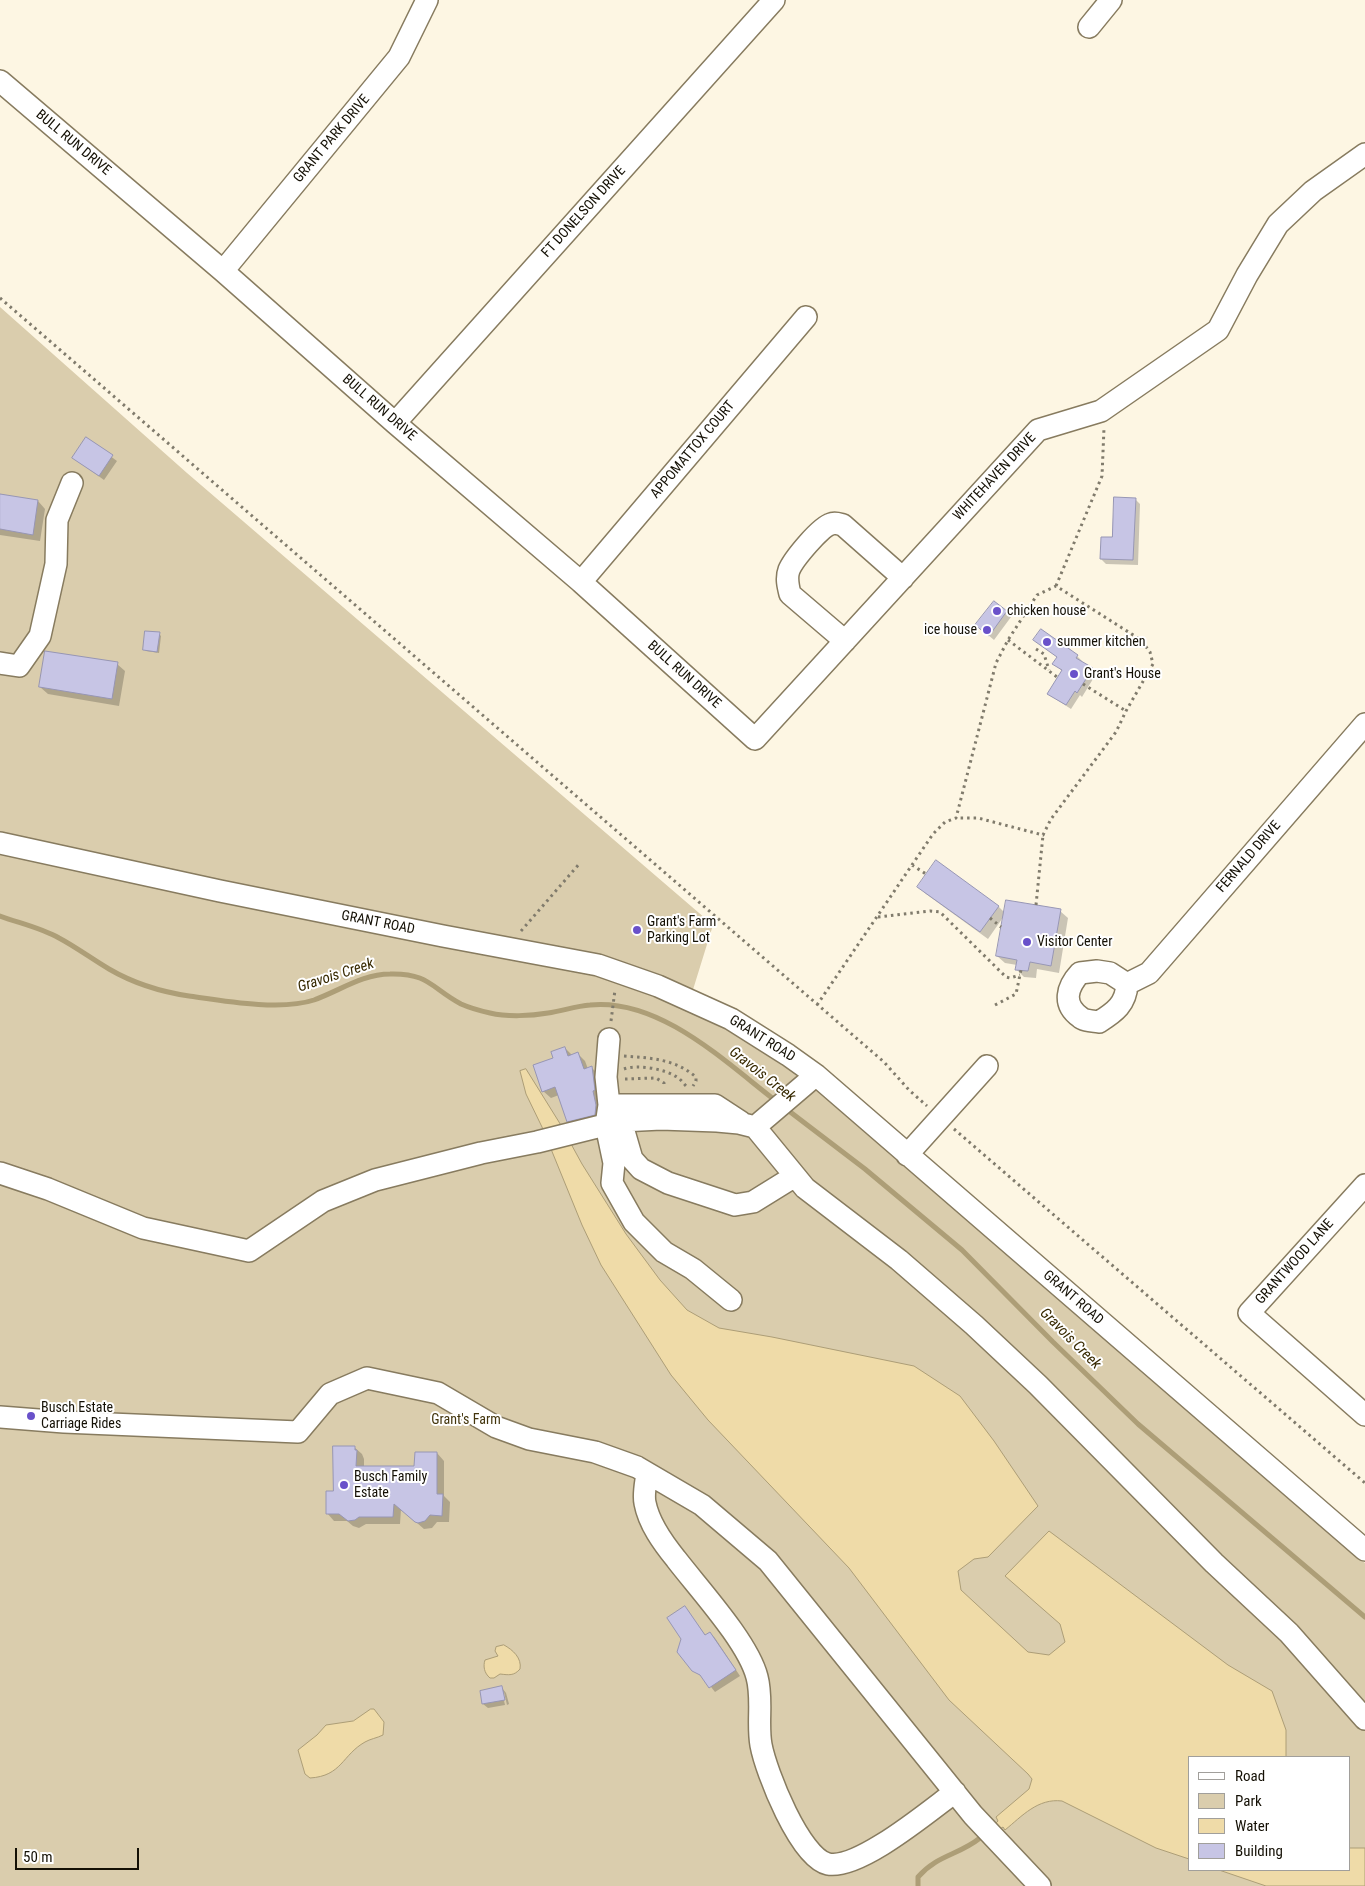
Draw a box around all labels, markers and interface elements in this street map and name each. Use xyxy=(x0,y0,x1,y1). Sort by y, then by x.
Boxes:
street label: GRANT PARK DRIVE xyxy=(290,92,374,186)
street label: BULL RUN DRIVE xyxy=(32,107,114,179)
street label: FT DONELSON DRIVE xyxy=(538,163,630,261)
street label: BULL RUN DRIVE xyxy=(338,371,420,445)
street label: APPOMATTOX COURT xyxy=(647,398,739,502)
street label: WHITEHAVEN DRIVE xyxy=(950,430,1040,524)
place label: chicken house xyxy=(1007,603,1086,619)
marker: chicken house xyxy=(991,605,1003,617)
place label: ice house xyxy=(924,622,977,638)
marker: ice house xyxy=(981,624,993,636)
place label: summer kitchen xyxy=(1057,634,1146,650)
marker: summer kitchen xyxy=(1041,636,1053,648)
street label: BULL RUN DRIVE xyxy=(644,638,724,712)
place label: Grant's House xyxy=(1084,666,1161,682)
marker: Grant's House xyxy=(1068,668,1080,680)
street label: FERNALD DRIVE xyxy=(1213,818,1285,896)
street label: GRANT ROAD xyxy=(340,908,416,938)
place label: Grant's Farm Parking Lot xyxy=(647,914,716,946)
marker: Grant's Farm Parking Lot xyxy=(631,924,643,936)
place label: Visitor Center xyxy=(1037,934,1112,950)
marker: Visitor Center xyxy=(1021,936,1033,948)
water label: Gravois Creek xyxy=(296,955,376,997)
street label: GRANT ROAD xyxy=(726,1012,798,1066)
water label: Gravois Creek xyxy=(725,1044,799,1106)
street label: GRANTWOOD LANE xyxy=(1252,1216,1338,1308)
street label: GRANT ROAD xyxy=(1039,1267,1107,1329)
water label: Gravois Creek xyxy=(1036,1305,1104,1373)
place label: Busch Estate Carriage Rides xyxy=(41,1400,121,1432)
marker: Busch Estate Carriage Rides xyxy=(25,1410,37,1422)
park label: Grant's Farm xyxy=(431,1412,501,1428)
place label: Busch Family Estate xyxy=(354,1469,427,1501)
marker: Busch Family Estate xyxy=(338,1479,350,1491)
legend xyxy=(1188,1756,1350,1871)
text: Road xyxy=(1235,1767,1265,1785)
text: Park xyxy=(1235,1792,1262,1810)
text: Water xyxy=(1235,1817,1269,1835)
scale bar xyxy=(18,1838,141,1870)
text: Building xyxy=(1235,1842,1283,1860)
text: 50 m xyxy=(23,1848,53,1866)

